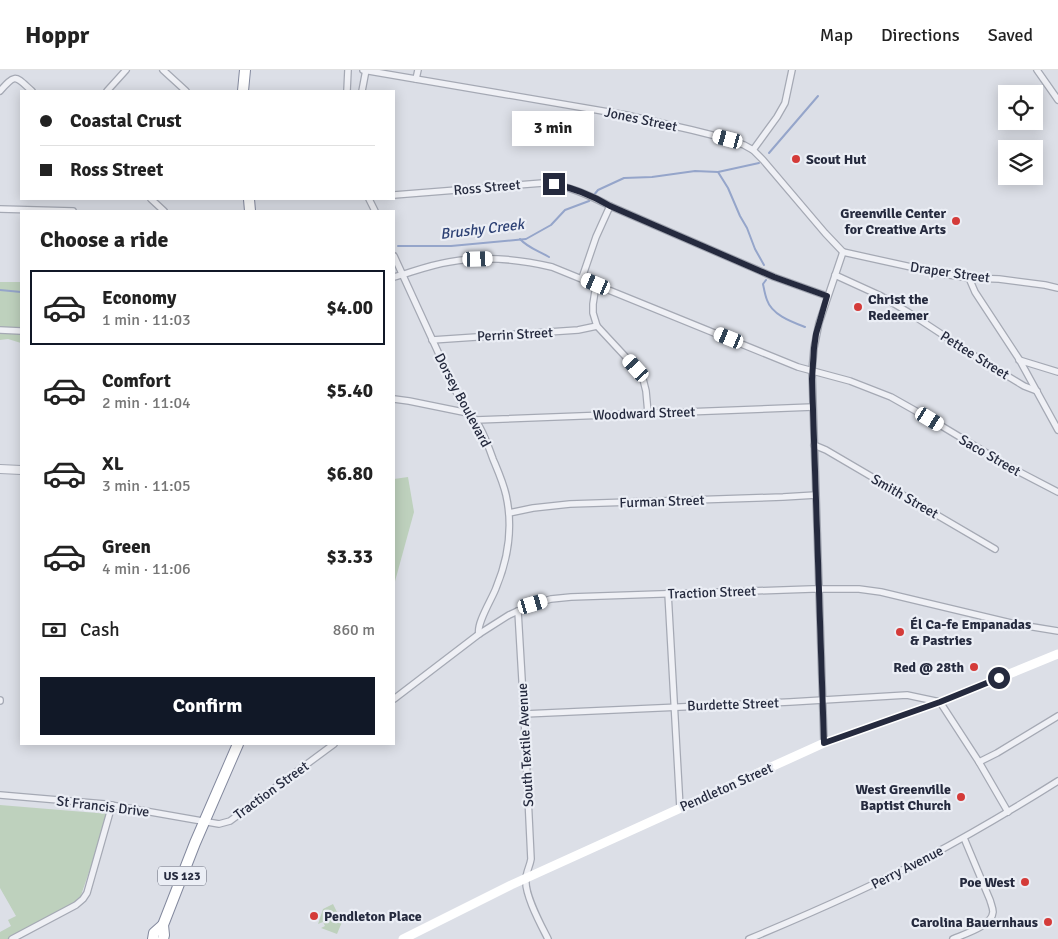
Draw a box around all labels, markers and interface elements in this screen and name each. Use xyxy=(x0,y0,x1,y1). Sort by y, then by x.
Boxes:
text: Hoppr xyxy=(25,20,89,50)
text: Map xyxy=(820,24,853,46)
text: Directions xyxy=(881,24,960,46)
text: Saved xyxy=(988,24,1033,46)
map controls xyxy=(998,85,1043,185)
button: locate xyxy=(998,85,1043,130)
street label: Jones Street xyxy=(603,103,679,136)
text: Coastal Crust xyxy=(70,109,182,133)
callout: 3 min xyxy=(513,112,595,146)
text: 3 min xyxy=(534,118,572,138)
car xyxy=(711,128,744,150)
button: layers xyxy=(998,140,1043,185)
place label: Scout Hut xyxy=(806,151,867,168)
marker: Scout Hut xyxy=(790,153,802,165)
text: Ross Street xyxy=(70,158,163,182)
route end xyxy=(543,173,565,195)
street label: Ross Street xyxy=(453,176,521,199)
place label: Greenville Center for Creative Arts xyxy=(840,205,946,238)
water label: Brushy Creek xyxy=(439,215,526,243)
marker: Greenville Center for Creative Arts xyxy=(950,215,962,227)
text: Choose a ride xyxy=(40,226,168,253)
car xyxy=(462,251,493,267)
street label: Draper Street xyxy=(909,258,991,287)
car xyxy=(579,271,612,297)
icon: car xyxy=(42,285,87,330)
text: Economy xyxy=(102,286,176,310)
place label: Christ the Redeemer xyxy=(868,291,929,324)
text: $4.00 xyxy=(327,296,373,320)
marker: Christ the Redeemer xyxy=(852,301,864,313)
text: 1 min · 11:03 xyxy=(102,310,191,330)
street label: Perrin Street xyxy=(477,324,554,345)
car xyxy=(712,325,745,351)
street label: Pettee Street xyxy=(937,328,1012,383)
street label: Dorsey Boulevard xyxy=(431,350,495,450)
car xyxy=(620,352,651,384)
icon: car xyxy=(42,368,87,413)
text: Comfort xyxy=(102,369,171,393)
text: $5.40 xyxy=(327,379,373,403)
text: 2 min · 11:04 xyxy=(102,393,191,413)
street label: Woodward Street xyxy=(593,403,696,424)
car xyxy=(913,405,946,433)
street label: Saco Street xyxy=(956,431,1024,480)
icon: car xyxy=(42,451,87,496)
text: XL xyxy=(102,452,124,476)
text: $6.80 xyxy=(327,462,373,486)
street label: Smith Street xyxy=(868,470,941,523)
text: 3 min · 11:05 xyxy=(102,476,191,496)
street label: Furman Street xyxy=(619,492,705,511)
icon: car xyxy=(42,534,87,579)
text: Green xyxy=(102,535,151,559)
text: $3.33 xyxy=(327,545,373,569)
text: 4 min · 11:06 xyxy=(102,559,191,579)
street label: Traction Street xyxy=(668,582,756,603)
car xyxy=(516,593,549,615)
icon: cash xyxy=(40,616,68,644)
place label: Él Ca-fe Empanadas & Pastries xyxy=(910,616,1031,649)
text: Cash xyxy=(80,618,120,642)
text: 860 m xyxy=(333,620,375,640)
marker: Él Ca-fe Empanadas & Pastries xyxy=(894,626,906,638)
place label: Red @ 28th xyxy=(893,659,964,676)
marker: Red @ 28th xyxy=(968,661,980,673)
route start xyxy=(988,667,1010,689)
button: Confirm xyxy=(40,677,375,735)
street label: South Textile Avenue xyxy=(514,683,537,807)
street label: Burdette Street xyxy=(687,694,779,715)
street label: Traction Street xyxy=(231,758,312,823)
street label: Pendleton Street xyxy=(677,759,775,816)
place label: West Greenville Baptist Church xyxy=(855,781,951,814)
marker: West Greenville Baptist Church xyxy=(955,791,967,803)
street label: St Francis Drive xyxy=(55,792,150,821)
street label: Perry Avenue xyxy=(868,842,946,893)
road number: US 123 xyxy=(158,866,206,886)
place label: Poe West xyxy=(959,874,1016,891)
marker: Poe West xyxy=(1019,876,1031,888)
place label: Pendleton Place xyxy=(324,908,422,925)
marker: Pendleton Place xyxy=(308,910,320,922)
place label: Carolina Bauernhaus xyxy=(911,914,1038,931)
marker: Carolina Bauernhaus xyxy=(1042,916,1054,928)

